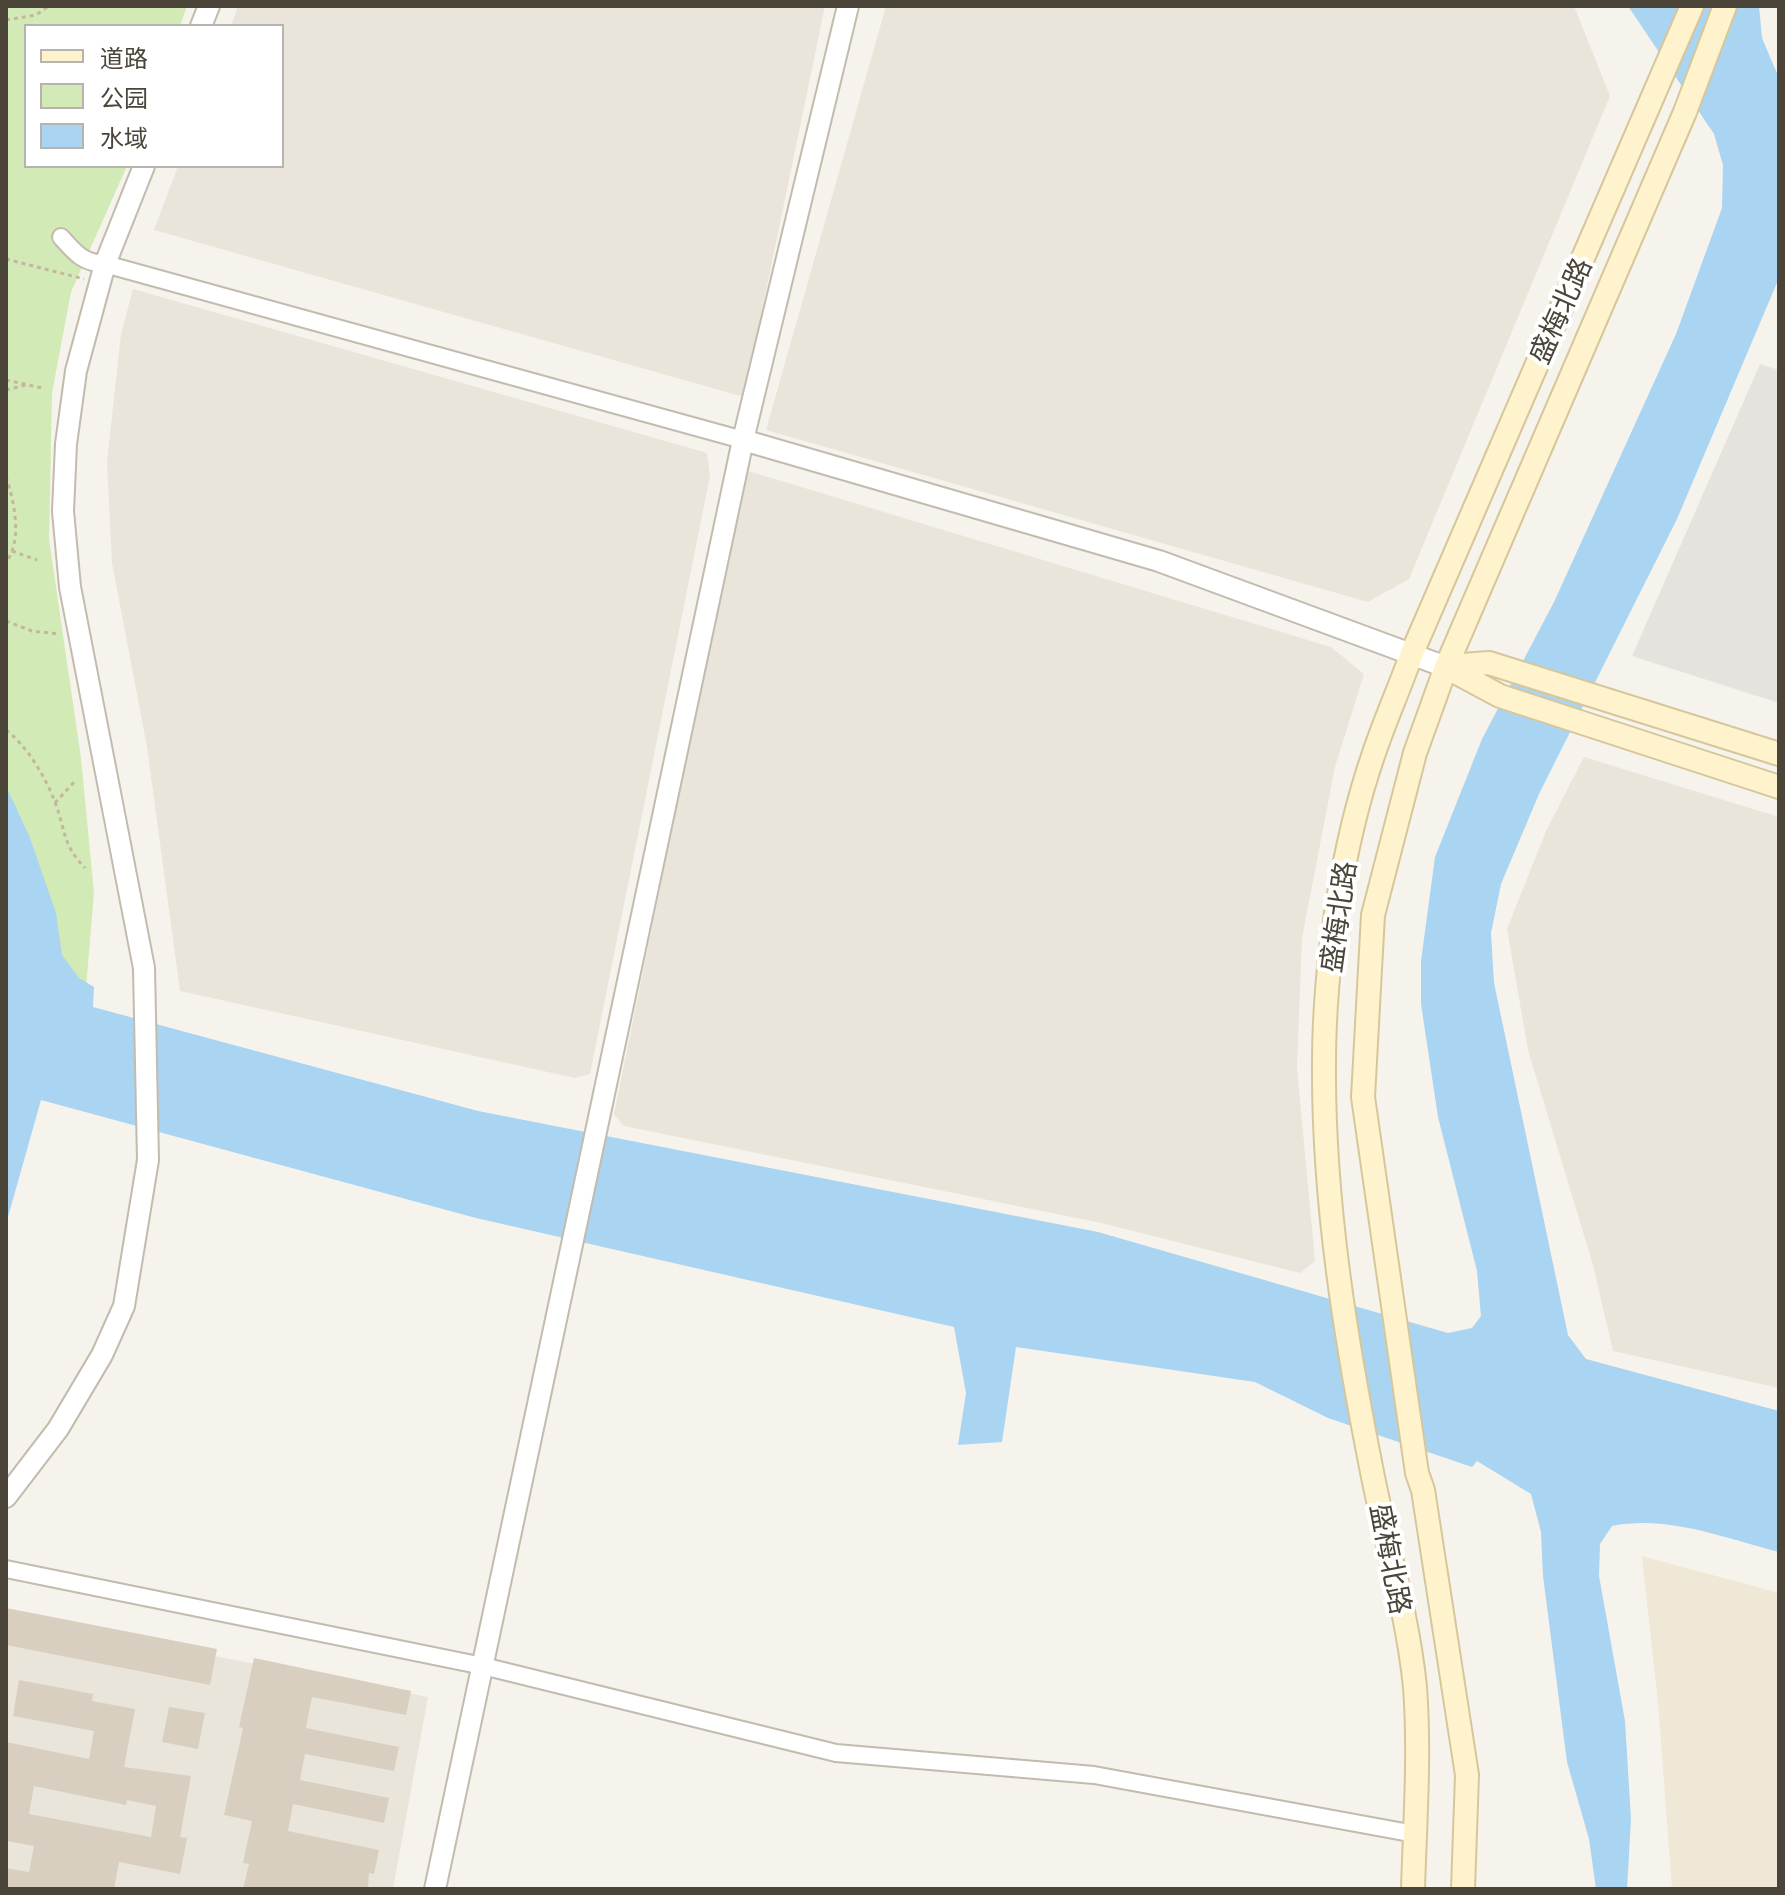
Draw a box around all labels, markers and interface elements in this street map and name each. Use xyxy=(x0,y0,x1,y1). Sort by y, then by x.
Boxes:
legend xyxy=(24,24,284,168)
text: 道路 xyxy=(100,43,148,72)
text: 公园 xyxy=(100,83,148,112)
text: 水域 xyxy=(100,123,148,152)
street label: 盛梅北路 xyxy=(1523,253,1599,369)
street label: 盛梅北路 xyxy=(1315,859,1363,975)
street label: 盛梅北路 xyxy=(1363,1501,1417,1617)

